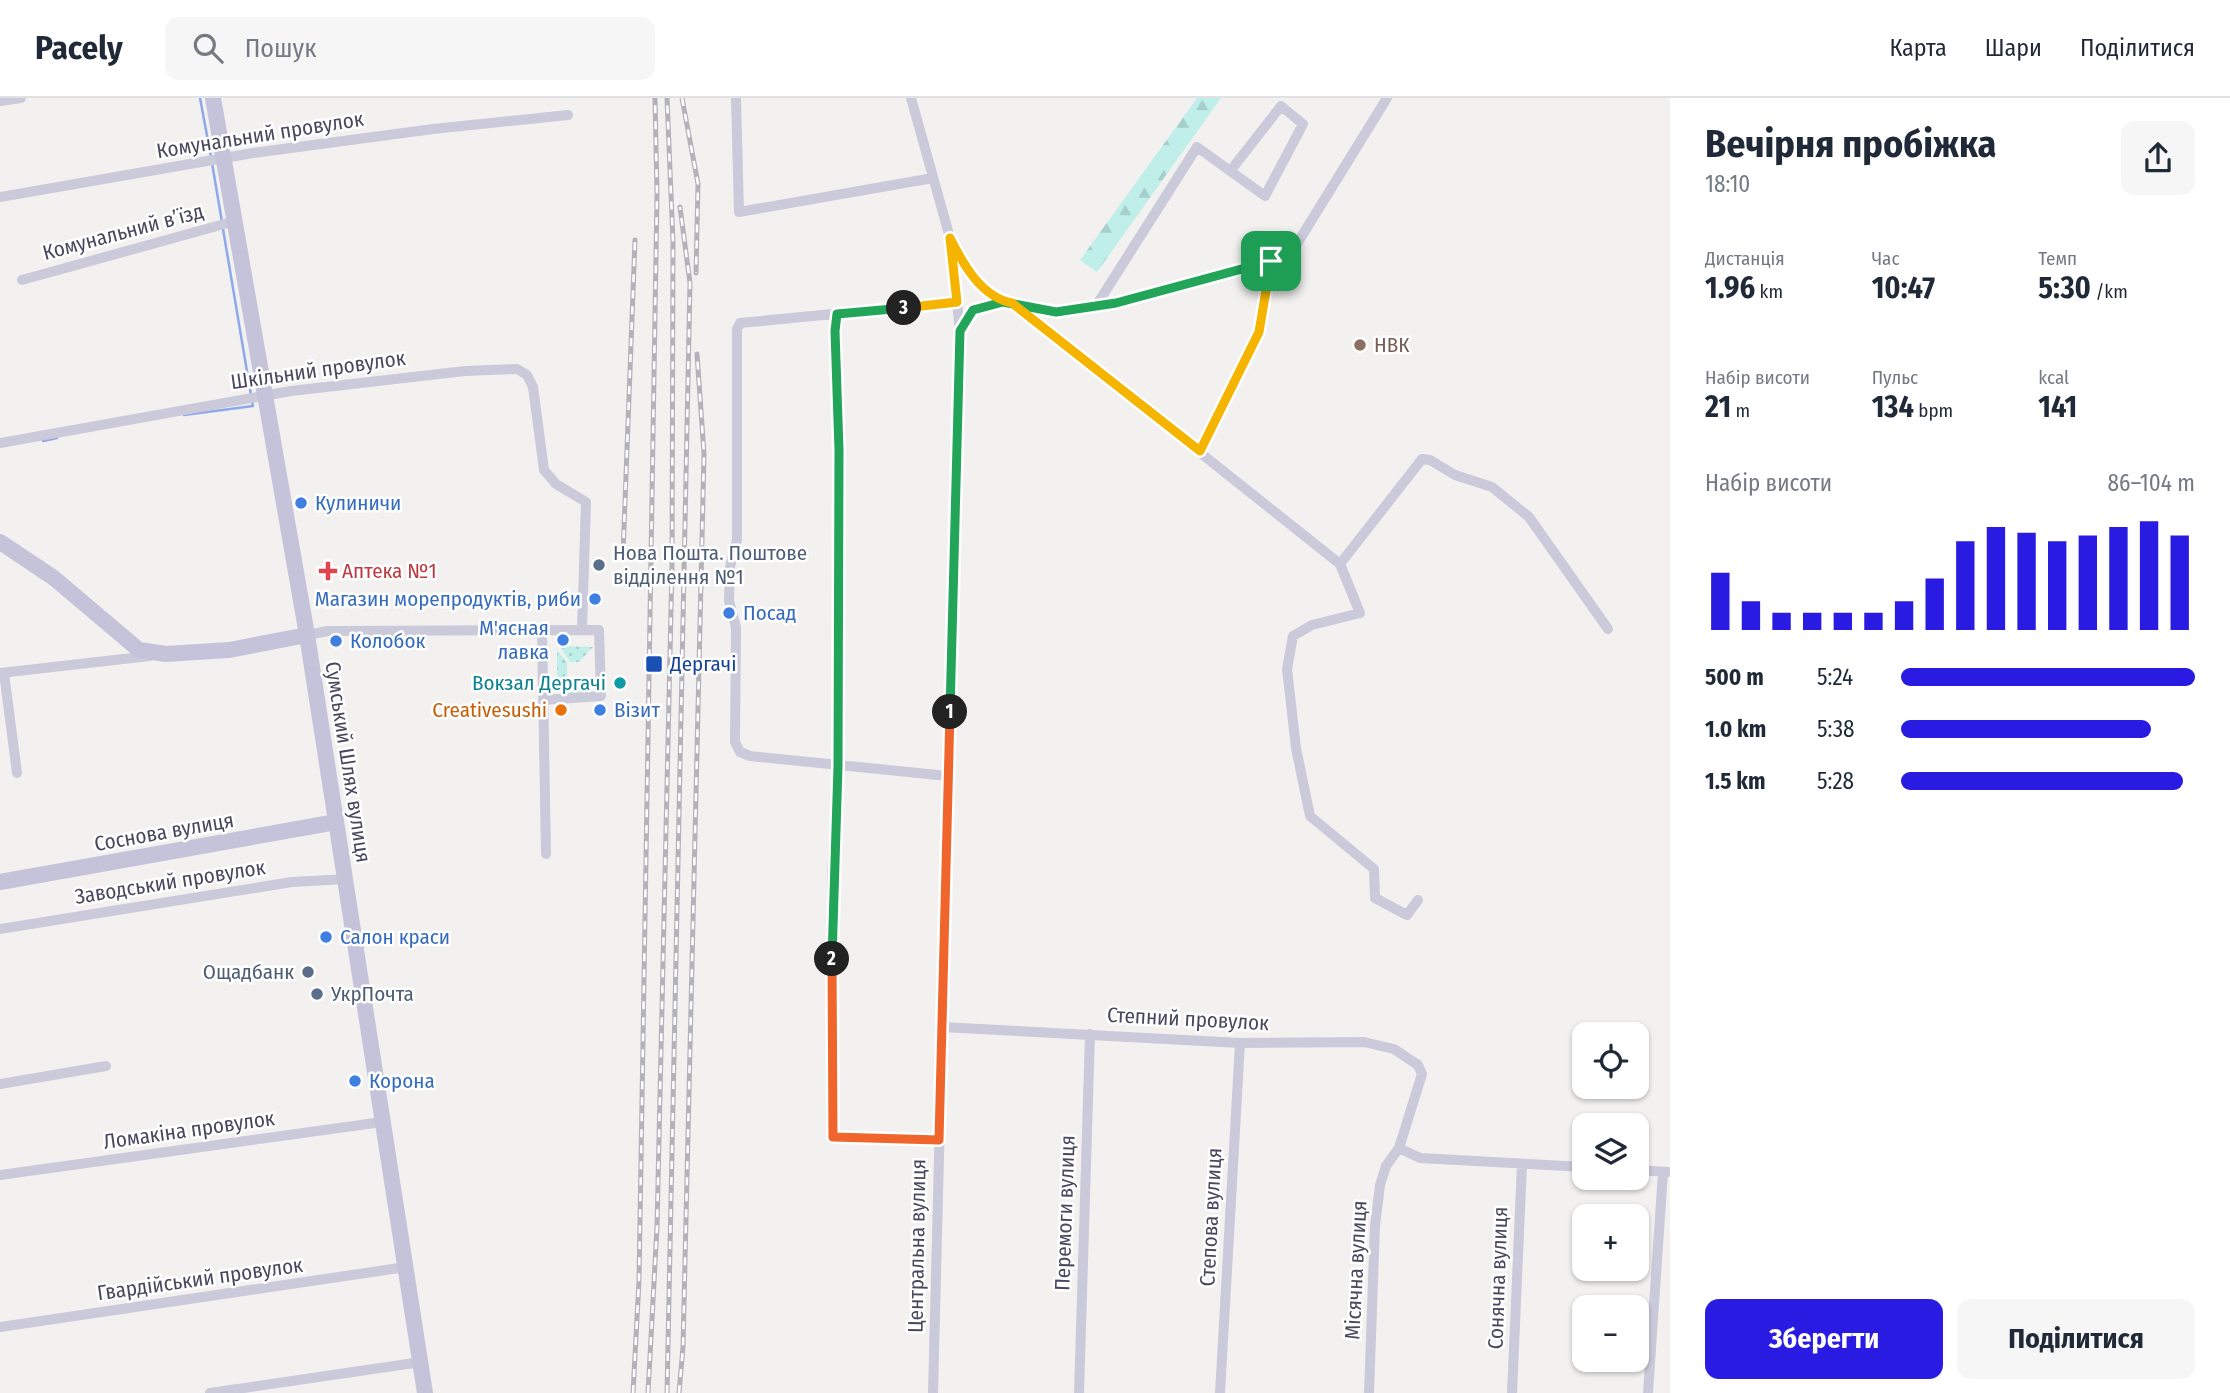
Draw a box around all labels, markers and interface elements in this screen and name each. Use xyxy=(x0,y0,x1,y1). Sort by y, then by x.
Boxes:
search box xyxy=(165,17,655,80)
text: Pacely xyxy=(35,28,123,68)
icon: search xyxy=(189,29,227,67)
text: Пошук xyxy=(245,33,316,64)
text: Карта xyxy=(1889,34,1947,62)
text: Шари xyxy=(1985,34,2042,62)
text: Поділитися xyxy=(2080,34,2195,62)
street label: Комунальний провулок xyxy=(155,106,365,164)
text: Вечірня пробіжка xyxy=(1705,121,1996,167)
button: share xyxy=(2121,121,2195,195)
text: 18:10 xyxy=(1705,170,1750,198)
street label: Комунальний в’їзд xyxy=(40,198,206,266)
pin xyxy=(1241,231,1301,291)
icon: arrive xyxy=(1252,242,1290,280)
text: Дистанція xyxy=(1705,247,1785,270)
text: Час xyxy=(1872,247,1900,270)
text: Темп xyxy=(2038,247,2077,270)
text: 1.96 xyxy=(1705,270,1755,306)
text: 10:47 xyxy=(1872,270,1935,306)
text: 5:30 xyxy=(2038,270,2091,306)
text: km xyxy=(1755,280,1783,303)
text: /km xyxy=(2091,280,2128,303)
pin: 3 xyxy=(886,290,922,326)
text: 3 xyxy=(899,296,908,319)
place label: НВК xyxy=(1374,332,1410,358)
marker: НВК xyxy=(1352,337,1368,353)
street label: Шкільний провулок xyxy=(229,345,407,395)
text: Набір висоти xyxy=(1705,366,1810,389)
text: Пульс xyxy=(1872,366,1918,389)
text: kcal xyxy=(2038,366,2069,389)
text: 21 xyxy=(1705,389,1731,425)
text: 134 xyxy=(1872,389,1914,425)
text: 141 xyxy=(2038,389,2077,425)
text: m xyxy=(1731,399,1750,422)
text: bpm xyxy=(1914,399,1953,422)
text: Набір висоти xyxy=(1705,469,1832,497)
text: 86–104 m xyxy=(2108,469,2195,497)
place label: Кулиничи xyxy=(315,490,401,516)
marker: Кулиничи xyxy=(293,495,309,511)
place label: Нова Пошта. Поштове відділення №1 xyxy=(613,540,807,590)
marker: Нова Пошта. Поштове відділення №1 xyxy=(591,557,607,573)
place label: Аптека №1 xyxy=(342,558,437,584)
marker: Аптека №1 xyxy=(320,563,336,579)
place label: Магазин морепродуктів, риби xyxy=(315,586,581,612)
marker: Магазин морепродуктів, риби xyxy=(587,591,603,607)
place label: Посад xyxy=(743,600,796,626)
marker: Посад xyxy=(721,605,737,621)
place label: М'ясная лавка xyxy=(479,615,549,665)
place label: Колобок xyxy=(350,628,426,654)
marker: М'ясная лавка xyxy=(555,632,571,648)
marker: Колобок xyxy=(328,633,344,649)
place label: Дергачі xyxy=(669,651,737,677)
marker: Дергачі xyxy=(644,654,664,674)
street label: Сумський Шлях вулиця xyxy=(319,660,377,864)
text: 500 m xyxy=(1705,663,1764,691)
text: 5:24 xyxy=(1817,663,1853,691)
place label: Вокзал Дергачі xyxy=(472,670,606,696)
marker: Вокзал Дергачі xyxy=(612,675,628,691)
pin: 1 xyxy=(932,694,968,730)
place label: Creativesushi xyxy=(432,697,547,723)
place label: Візит xyxy=(614,697,660,723)
text: 1 xyxy=(945,700,954,723)
marker: Creativesushi xyxy=(553,702,569,718)
marker: Візит xyxy=(592,702,608,718)
text: 1.0 km xyxy=(1705,715,1766,743)
text: 5:38 xyxy=(1817,715,1855,743)
text: 1.5 km xyxy=(1705,767,1766,795)
text: 5:28 xyxy=(1817,767,1854,795)
street label: Соснова вулиця xyxy=(92,807,236,857)
street label: Заводський провулок xyxy=(73,854,267,910)
place label: Салон краси xyxy=(340,924,450,950)
marker: Салон краси xyxy=(318,929,334,945)
pin: 2 xyxy=(814,942,850,976)
text: 2 xyxy=(827,947,836,970)
place label: Ощадбанк xyxy=(203,959,294,985)
marker: Ощадбанк xyxy=(300,964,316,980)
place label: УкрПочта xyxy=(330,981,414,1007)
marker: УкрПочта xyxy=(309,986,325,1002)
street label: Степний провулок xyxy=(1106,1002,1270,1036)
map controls xyxy=(1572,1022,1649,1372)
button: locate xyxy=(1572,1022,1649,1099)
place label: Корона xyxy=(369,1068,435,1094)
marker: Корона xyxy=(347,1073,363,1089)
street label: Ломакіна провулок xyxy=(102,1105,276,1155)
button: layers xyxy=(1572,1113,1649,1190)
street label: Перемоги вулиця xyxy=(1049,1135,1081,1291)
street label: Степова вулиця xyxy=(1194,1147,1228,1287)
street label: Центральна вулиця xyxy=(902,1159,932,1333)
street label: Місячна вулиця xyxy=(1339,1200,1373,1340)
button: + xyxy=(1572,1204,1649,1281)
street label: Сонячна вулиця xyxy=(1483,1206,1513,1350)
street label: Гвардійський провулок xyxy=(96,1252,305,1306)
button: − xyxy=(1572,1295,1649,1372)
button: Зберегти xyxy=(1705,1299,1943,1379)
button: Поділитися xyxy=(1957,1299,2195,1379)

